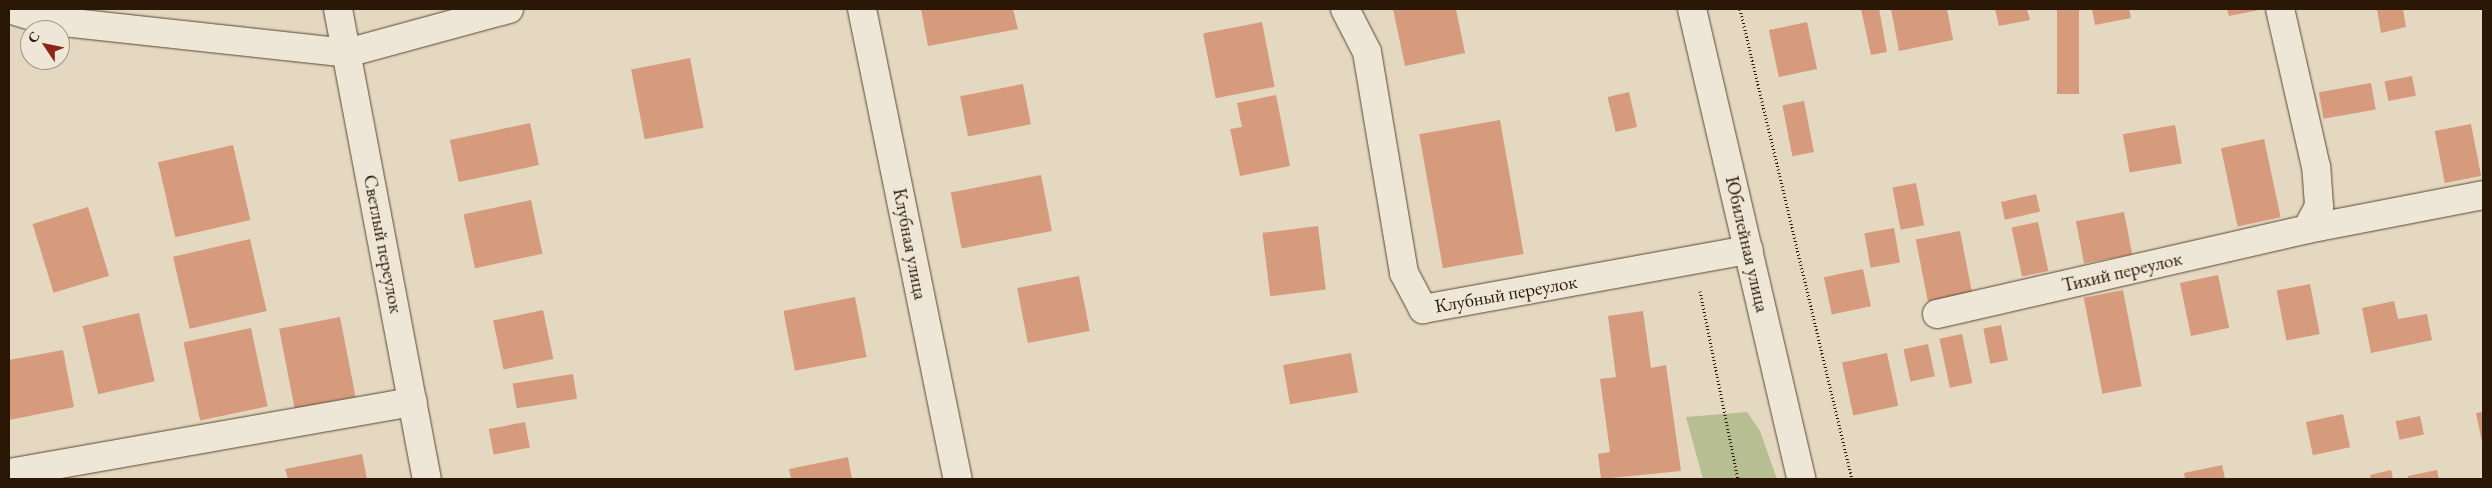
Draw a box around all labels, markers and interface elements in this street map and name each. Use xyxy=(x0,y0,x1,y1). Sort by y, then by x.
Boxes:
north arrow xyxy=(20,20,70,70)
text: С xyxy=(23,28,44,46)
street label: Светлый переулок xyxy=(358,173,408,315)
street label: Юбилейная улица xyxy=(1720,174,1774,314)
street label: Клубная улица xyxy=(888,186,932,302)
street label: Тихий переулок xyxy=(2060,247,2184,297)
street label: Клубный переулок xyxy=(1433,270,1579,318)

